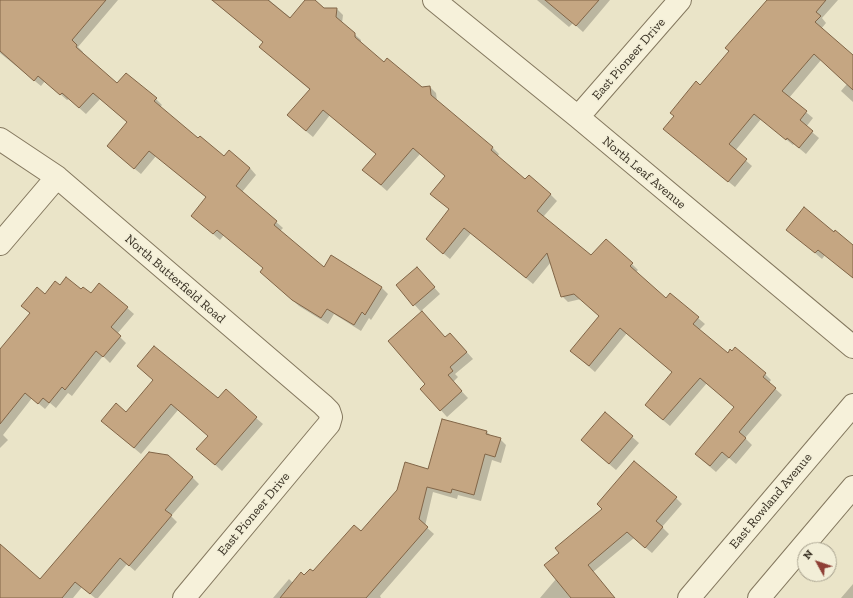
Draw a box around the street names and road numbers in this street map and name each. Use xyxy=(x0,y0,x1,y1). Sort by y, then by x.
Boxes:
street label: East Pioneer Drive xyxy=(589,15,669,103)
street label: North Leaf Avenue xyxy=(599,134,689,212)
street label: North Butterfield Road xyxy=(122,231,228,327)
street label: East Rowland Avenue xyxy=(726,450,816,552)
street label: East Pioneer Drive xyxy=(215,469,293,559)

